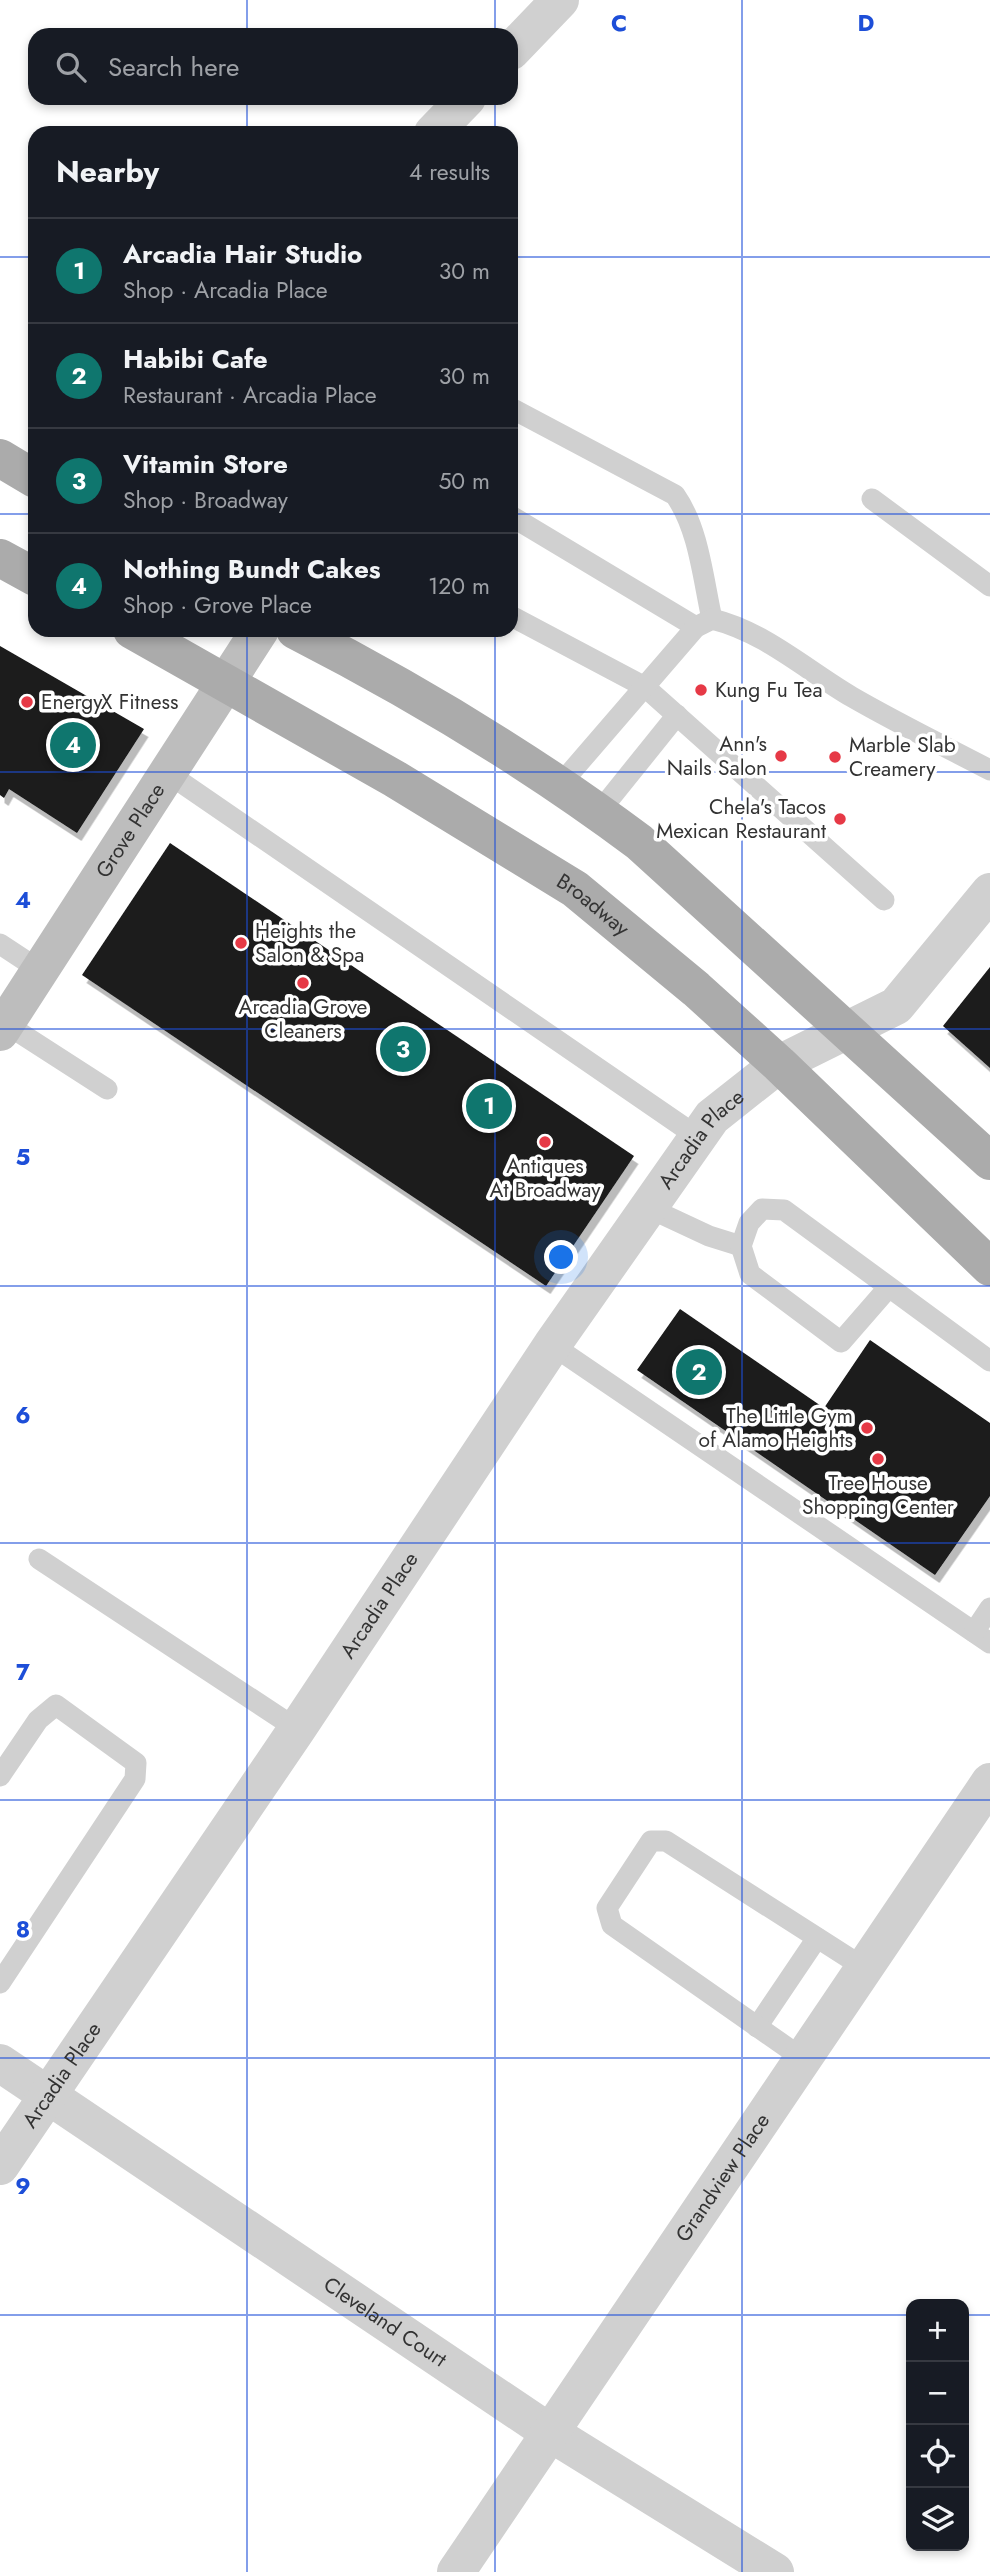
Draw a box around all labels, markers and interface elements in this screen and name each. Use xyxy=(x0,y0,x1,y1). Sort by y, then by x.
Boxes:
text: C xyxy=(611,6,627,40)
text: D xyxy=(858,6,875,40)
search box xyxy=(28,28,518,105)
icon: search xyxy=(52,48,90,86)
text: Search here xyxy=(108,48,240,86)
text: Nearby xyxy=(56,150,159,193)
text: 4 results xyxy=(409,155,490,189)
text: Arcadia Hair Studio xyxy=(123,235,362,273)
text: 1 xyxy=(73,254,85,288)
text: 30 m xyxy=(439,254,490,288)
text: Shop · Arcadia Place xyxy=(123,273,328,307)
text: Habibi Cafe xyxy=(123,340,268,378)
text: 2 xyxy=(71,359,87,393)
text: 30 m xyxy=(439,359,490,393)
text: Restaurant · Arcadia Place xyxy=(123,378,377,412)
text: Vitamin Store xyxy=(123,445,288,483)
text: 3 xyxy=(72,464,86,498)
text: 50 m xyxy=(438,464,490,498)
text: Shop · Broadway xyxy=(123,483,288,517)
text: Nothing Bundt Cakes xyxy=(123,550,381,588)
text: 4 xyxy=(71,569,87,603)
text: 120 m xyxy=(428,569,490,603)
text: Shop · Grove Place xyxy=(123,588,312,622)
place label: Kung Fu Tea xyxy=(715,675,823,705)
marker: Kung Fu Tea xyxy=(693,682,709,698)
place label: EnergyX Fitness xyxy=(41,687,179,717)
marker: EnergyX Fitness xyxy=(19,694,35,710)
pin: 4 xyxy=(50,719,96,771)
place label: Ann's Nails Salon xyxy=(667,729,767,783)
place label: Marble Slab Creamery xyxy=(849,730,956,784)
marker: Ann's Nails Salon xyxy=(773,748,789,764)
marker: Marble Slab Creamery xyxy=(827,749,843,765)
street label: Grove Place xyxy=(88,777,172,884)
place label: Chela's Tacos Mexican Restaurant xyxy=(656,792,826,846)
marker: Chela's Tacos Mexican Restaurant xyxy=(832,811,848,827)
street label: Broadway xyxy=(551,866,636,943)
text: 4 xyxy=(15,883,31,917)
place label: Heights the Salon & Spa xyxy=(255,916,364,970)
marker: Heights the Salon & Spa xyxy=(233,935,249,951)
marker: Arcadia Grove Cleaners xyxy=(295,975,311,991)
place label: Arcadia Grove Cleaners xyxy=(239,992,368,1046)
pin: 3 xyxy=(380,1023,426,1075)
pin: 1 xyxy=(466,1080,512,1132)
street label: Arcadia Place xyxy=(651,1082,751,1195)
marker: Antiques At Broadway xyxy=(537,1134,553,1150)
text: 5 xyxy=(16,1140,30,1174)
place label: Antiques At Broadway xyxy=(490,1151,601,1205)
your location xyxy=(544,1240,578,1274)
pin: 2 xyxy=(676,1346,722,1398)
text: 6 xyxy=(15,1398,31,1432)
place label: The Little Gym of Alamo Heights xyxy=(699,1401,853,1455)
marker: The Little Gym of Alamo Heights xyxy=(859,1420,875,1436)
marker: Tree House Shopping Center xyxy=(870,1451,886,1467)
place label: Tree House Shopping Center xyxy=(802,1468,955,1522)
street label: Arcadia Place xyxy=(333,1546,426,1664)
text: 7 xyxy=(16,1655,30,1689)
text: 8 xyxy=(16,1912,30,1946)
street label: Arcadia Place xyxy=(15,2016,109,2134)
street label: Grandview Place xyxy=(668,2107,777,2248)
text: 9 xyxy=(15,2169,31,2203)
street label: Cleveland Court xyxy=(317,2270,453,2374)
map controls xyxy=(906,2299,969,2551)
button: + xyxy=(906,2299,969,2362)
button: − xyxy=(906,2362,969,2425)
button: locate xyxy=(906,2425,969,2488)
button: layers xyxy=(906,2488,969,2551)

